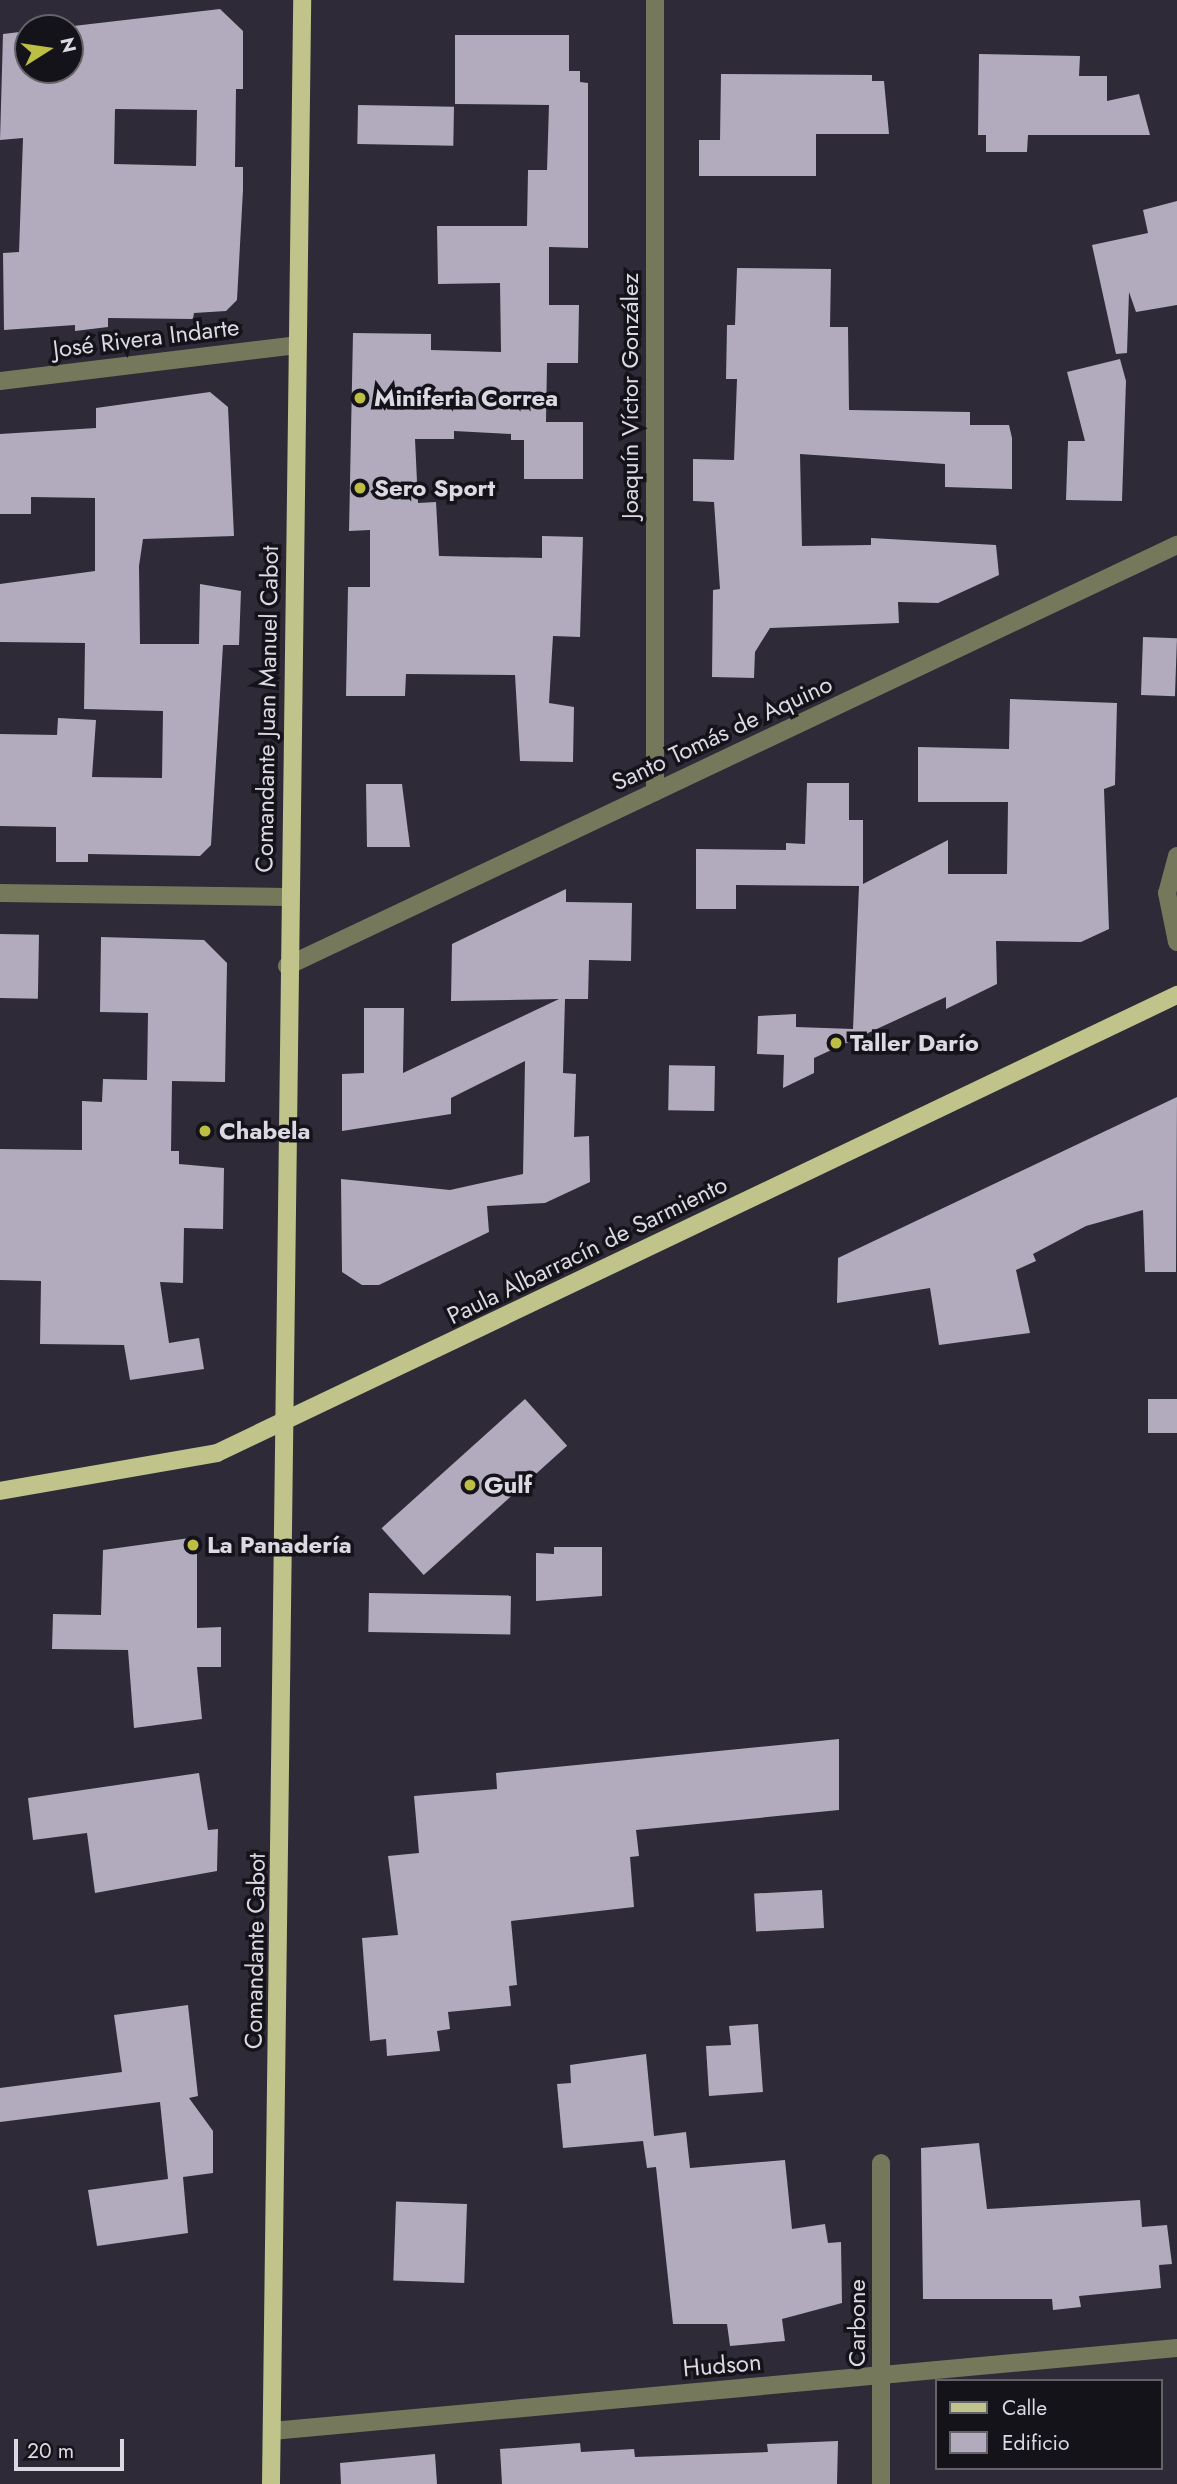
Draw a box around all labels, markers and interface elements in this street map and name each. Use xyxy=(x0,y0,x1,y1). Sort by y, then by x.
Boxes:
north arrow xyxy=(14,14,84,84)
text: N xyxy=(53,35,83,55)
street label: Joaquín Víctor González xyxy=(616,273,644,519)
street label: José Rivera Indarte xyxy=(51,312,241,364)
place label: Miniferia Correa xyxy=(374,384,558,412)
marker: Miniferia Correa xyxy=(352,390,368,406)
place label: Sero Sport xyxy=(374,474,495,502)
marker: Sero Sport xyxy=(352,480,368,496)
street label: Comandante Juan Manuel Cabot xyxy=(250,545,284,873)
street label: Santo Tomás de Aquino xyxy=(607,669,837,797)
place label: Taller Darío xyxy=(850,1029,979,1057)
marker: Taller Darío xyxy=(828,1035,844,1051)
place label: Chabela xyxy=(219,1117,310,1145)
marker: Chabela xyxy=(197,1123,213,1139)
street label: Paula Albarracín de Sarmiento xyxy=(442,1170,732,1330)
place label: Gulf xyxy=(484,1471,532,1499)
marker: Gulf xyxy=(462,1477,478,1493)
place label: La Panadería xyxy=(207,1531,352,1559)
marker: La Panadería xyxy=(185,1537,201,1553)
street label: Comandante Cabot xyxy=(239,1853,271,2049)
street label: Carbone xyxy=(843,2279,871,2367)
street label: Hudson xyxy=(681,2347,763,2383)
legend xyxy=(936,2379,1163,2470)
text: Calle xyxy=(1002,2393,1047,2423)
scale bar xyxy=(18,2424,128,2468)
text: Edificio xyxy=(1002,2428,1069,2458)
text: 20 m xyxy=(27,2436,74,2466)

